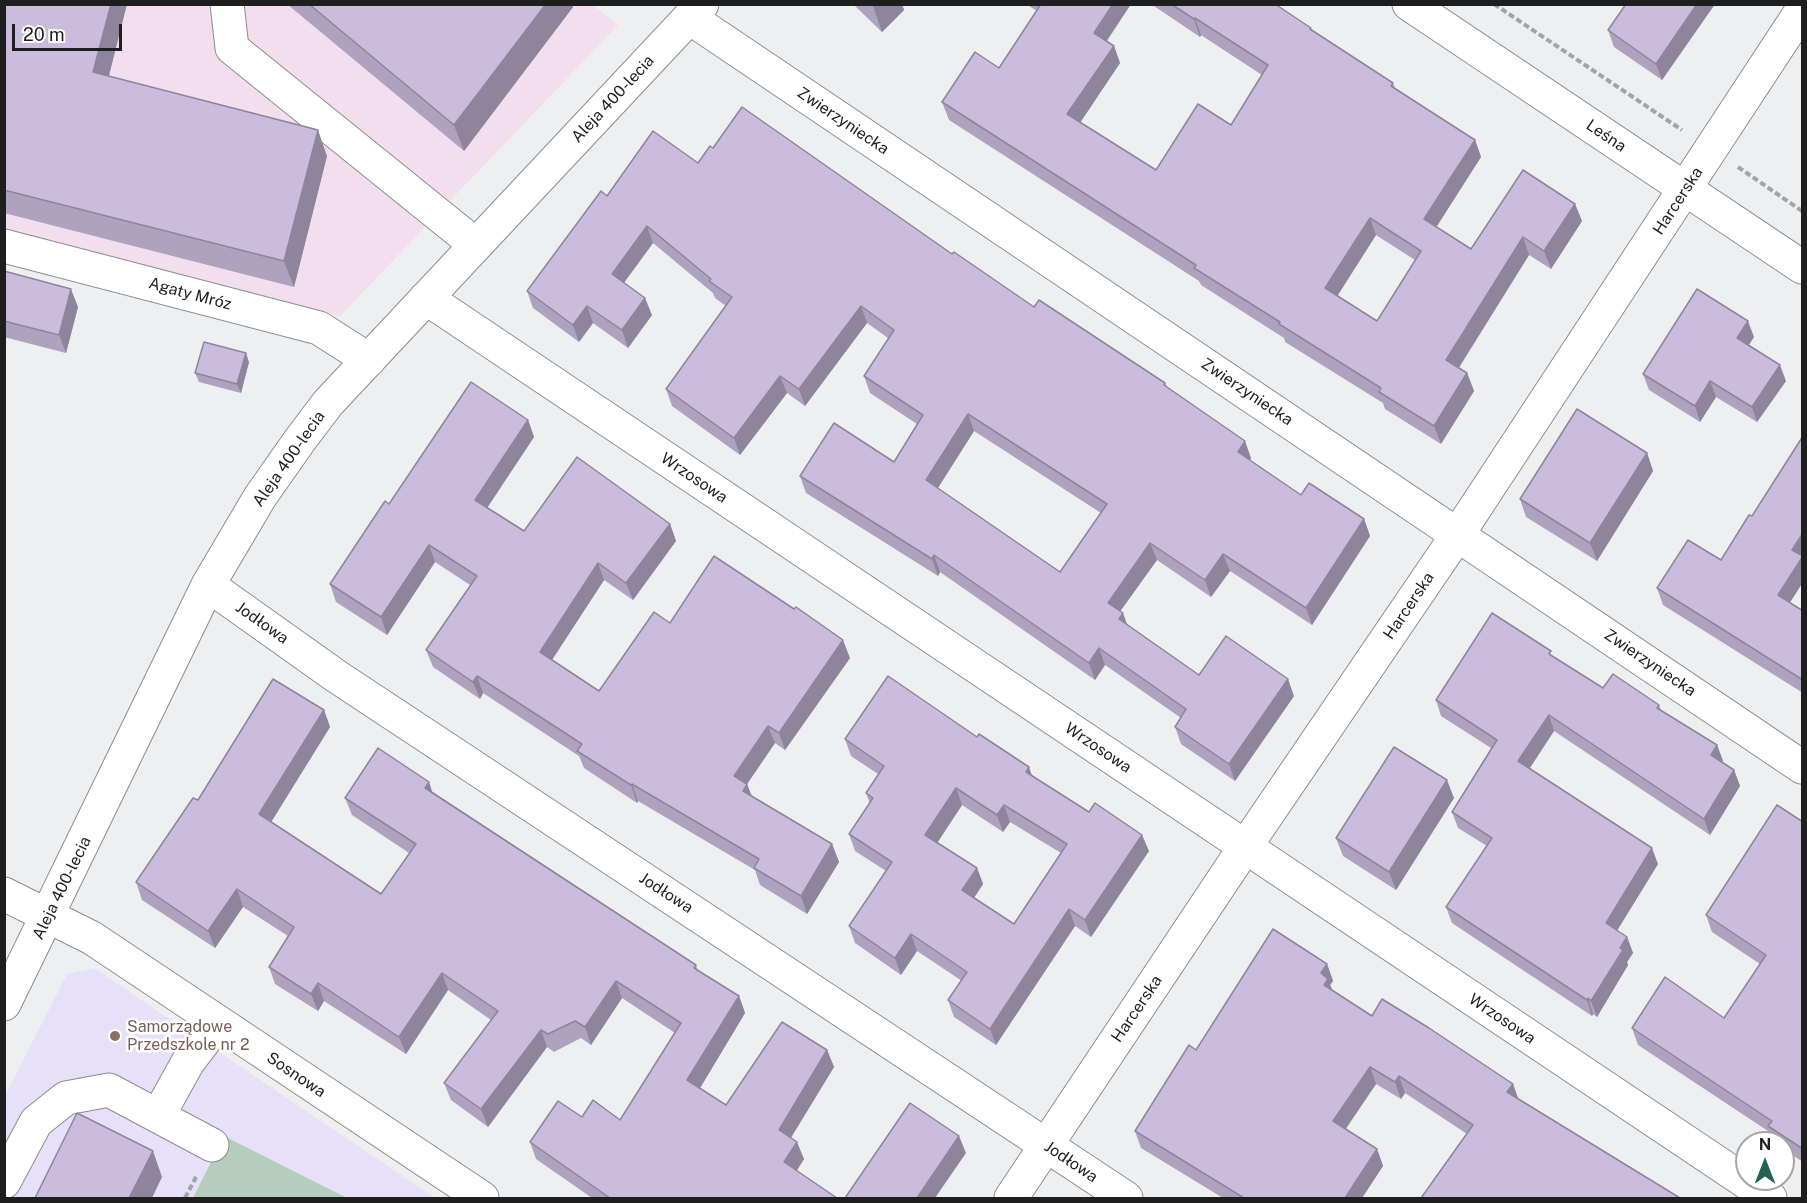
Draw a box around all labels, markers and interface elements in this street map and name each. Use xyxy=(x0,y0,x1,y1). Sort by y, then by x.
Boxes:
scale bar xyxy=(15,12,124,50)
text: 20 m xyxy=(23,24,65,45)
street label: Aleja 400-lecia xyxy=(568,51,658,147)
street label: Zwierzyniecka xyxy=(794,83,892,159)
street label: Leśna xyxy=(1582,116,1630,156)
street label: Harcerska xyxy=(1649,164,1707,238)
street label: Agaty Mróz xyxy=(147,274,233,314)
street label: Zwierzyniecka xyxy=(1198,354,1296,430)
street label: Aleja 400-lecia xyxy=(249,408,329,510)
street label: Wrzosowa xyxy=(657,449,731,507)
street label: Harcerska xyxy=(1380,569,1438,643)
street label: Jodłowa xyxy=(232,598,292,648)
street label: Zwierzyniecka xyxy=(1601,625,1699,701)
street label: Wrzosowa xyxy=(1061,719,1135,777)
street label: Aleja 400-lecia xyxy=(29,833,95,943)
street label: Jodłowa xyxy=(636,869,696,917)
street label: Harcerska xyxy=(1108,972,1166,1046)
street label: Wrzosowa xyxy=(1465,990,1539,1048)
place label: Samorządowe Przedszkole nr 2 xyxy=(127,1017,249,1055)
marker: Samorządowe Przedszkole nr 2 xyxy=(108,1029,122,1043)
street label: Sosnowa xyxy=(263,1048,329,1102)
north arrow xyxy=(1735,1131,1795,1191)
text: N xyxy=(1759,1135,1771,1154)
street label: Jodłowa xyxy=(1041,1137,1101,1187)

